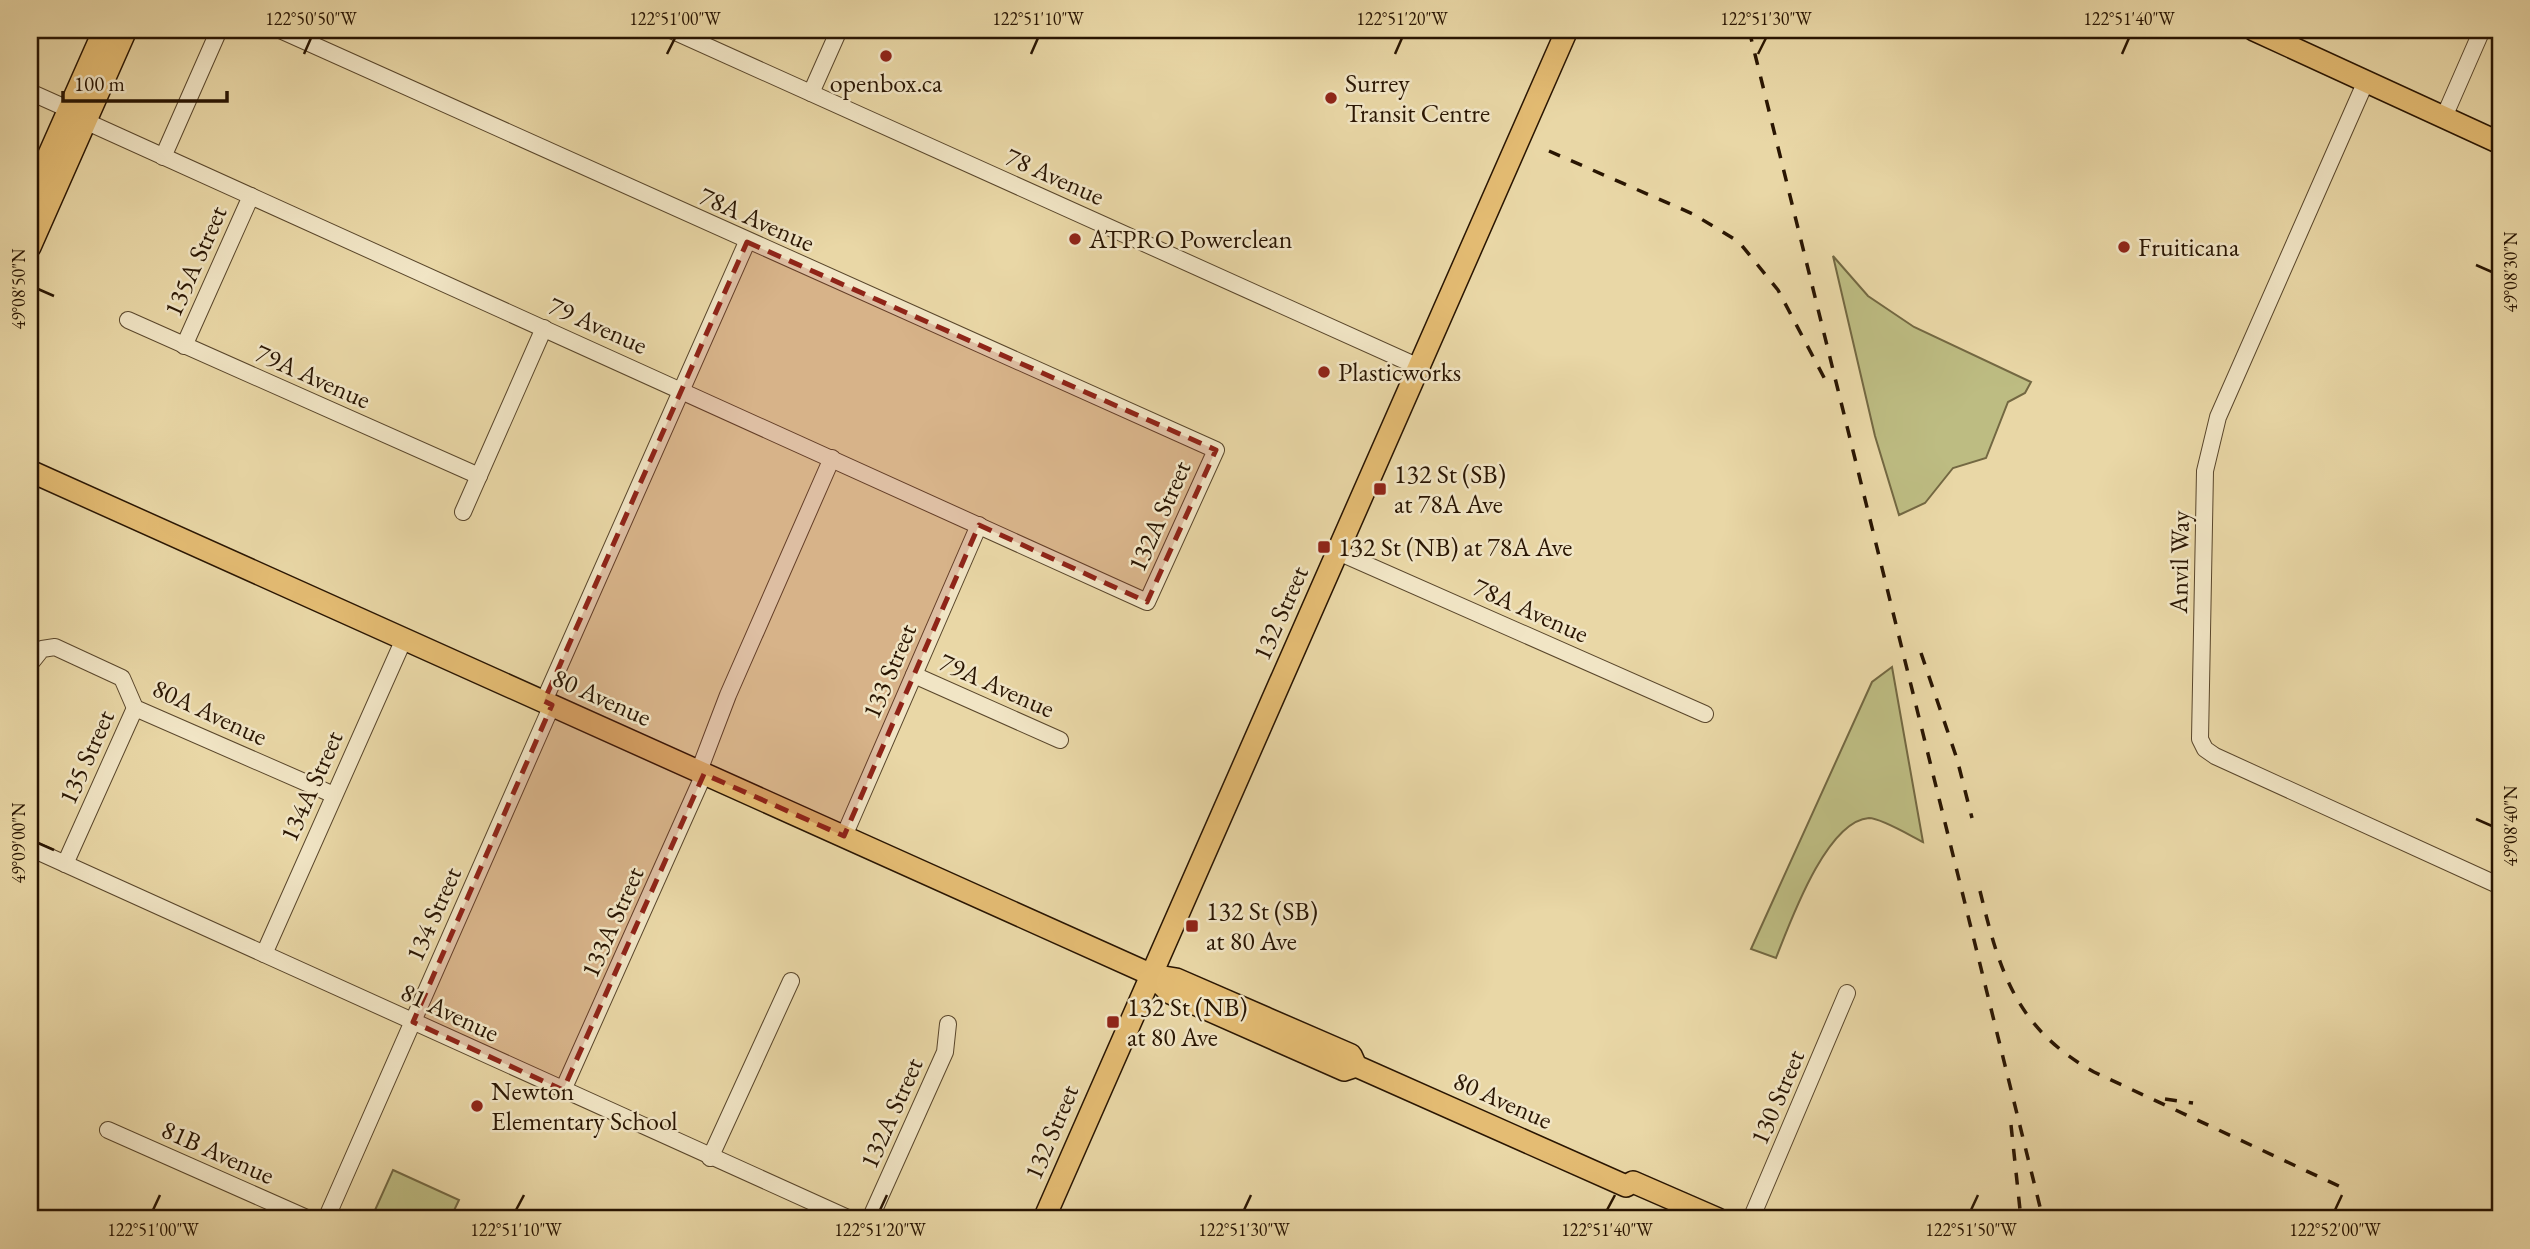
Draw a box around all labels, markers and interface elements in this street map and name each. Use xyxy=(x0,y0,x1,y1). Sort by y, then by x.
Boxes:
text: 122°50'50"W xyxy=(265,7,357,30)
text: 122°51'00"W xyxy=(629,7,721,30)
text: 122°51'10"W xyxy=(992,7,1084,30)
text: 122°51'20"W xyxy=(1356,7,1448,30)
text: 122°51'30"W xyxy=(1720,7,1812,30)
text: 122°51'40"W xyxy=(2083,7,2175,30)
marker: openbox.ca xyxy=(878,48,894,64)
scale bar xyxy=(63,60,228,104)
place label: openbox.ca xyxy=(830,66,943,100)
place label: Surrey Transit Centre xyxy=(1345,66,1490,130)
text: 100 m xyxy=(74,70,125,97)
marker: Surrey Transit Centre xyxy=(1323,90,1339,106)
street label: 78 Avenue xyxy=(1000,139,1110,213)
street label: 78A Avenue xyxy=(694,178,820,260)
street label: 135A Street xyxy=(156,200,234,322)
place label: ATPRO Powerclean xyxy=(1088,222,1293,256)
place label: Fruiticana xyxy=(2138,230,2240,264)
marker: ATPRO Powerclean xyxy=(1067,231,1083,247)
text: 49°08'30"N xyxy=(2499,231,2522,312)
marker: Fruiticana xyxy=(2116,239,2132,255)
text: 49°08'50"N xyxy=(7,248,30,329)
street label: 79 Avenue xyxy=(543,288,653,362)
street label: 79A Avenue xyxy=(250,335,376,417)
place label: Plasticworks xyxy=(1338,355,1461,389)
marker: Plasticworks xyxy=(1316,364,1332,380)
street label: 132A Street xyxy=(1120,455,1198,577)
place label: 132 St (SB) at 78A Ave xyxy=(1394,457,1506,521)
marker: 132 St (SB) at 78A Ave xyxy=(1372,481,1388,497)
street label: Anvil Way xyxy=(2161,510,2197,615)
place label: 132 St (NB) at 78A Ave xyxy=(1338,530,1572,564)
marker: 132 St (NB) at 78A Ave xyxy=(1316,539,1332,555)
street label: 132 Street xyxy=(1244,561,1316,665)
street label: 78A Avenue xyxy=(1468,569,1594,651)
street label: 133 Street xyxy=(854,618,924,724)
street label: 79A Avenue xyxy=(934,644,1060,726)
street label: 80 Avenue xyxy=(547,660,657,734)
street label: 80A Avenue xyxy=(147,671,273,753)
street label: 135 Street xyxy=(50,705,122,809)
street label: 134A Street xyxy=(272,725,350,847)
text: 49°08'40"N xyxy=(2499,785,2522,866)
text: 49°09'00"N xyxy=(7,802,30,883)
street label: 133A Street xyxy=(573,861,651,983)
street label: 134 Street xyxy=(397,862,469,966)
place label: 132 St (SB) at 80 Ave xyxy=(1206,894,1318,958)
marker: 132 St (SB) at 80 Ave xyxy=(1184,918,1200,934)
street label: 81 Avenue xyxy=(395,974,505,1050)
place label: 132 St (NB) at 80 Ave xyxy=(1127,990,1247,1054)
marker: 132 St (NB) at 80 Ave xyxy=(1105,1014,1121,1030)
street label: 130 Street xyxy=(1742,1044,1812,1150)
street label: 132A Street xyxy=(852,1052,930,1174)
street label: 80 Avenue xyxy=(1448,1063,1558,1137)
place label: Newton Elementary School xyxy=(491,1074,678,1138)
street label: 132 Street xyxy=(1016,1079,1086,1185)
marker: Newton Elementary School xyxy=(469,1098,485,1114)
street label: 81B Avenue xyxy=(156,1112,280,1192)
text: 122°51'00"W xyxy=(107,1218,199,1241)
text: 122°51'10"W xyxy=(470,1218,562,1241)
text: 122°51'20"W xyxy=(834,1218,926,1241)
text: 122°51'30"W xyxy=(1198,1218,1290,1241)
text: 122°51'40"W xyxy=(1561,1218,1653,1241)
text: 122°51'50"W xyxy=(1925,1218,2017,1241)
text: 122°52'00"W xyxy=(2289,1218,2381,1241)

